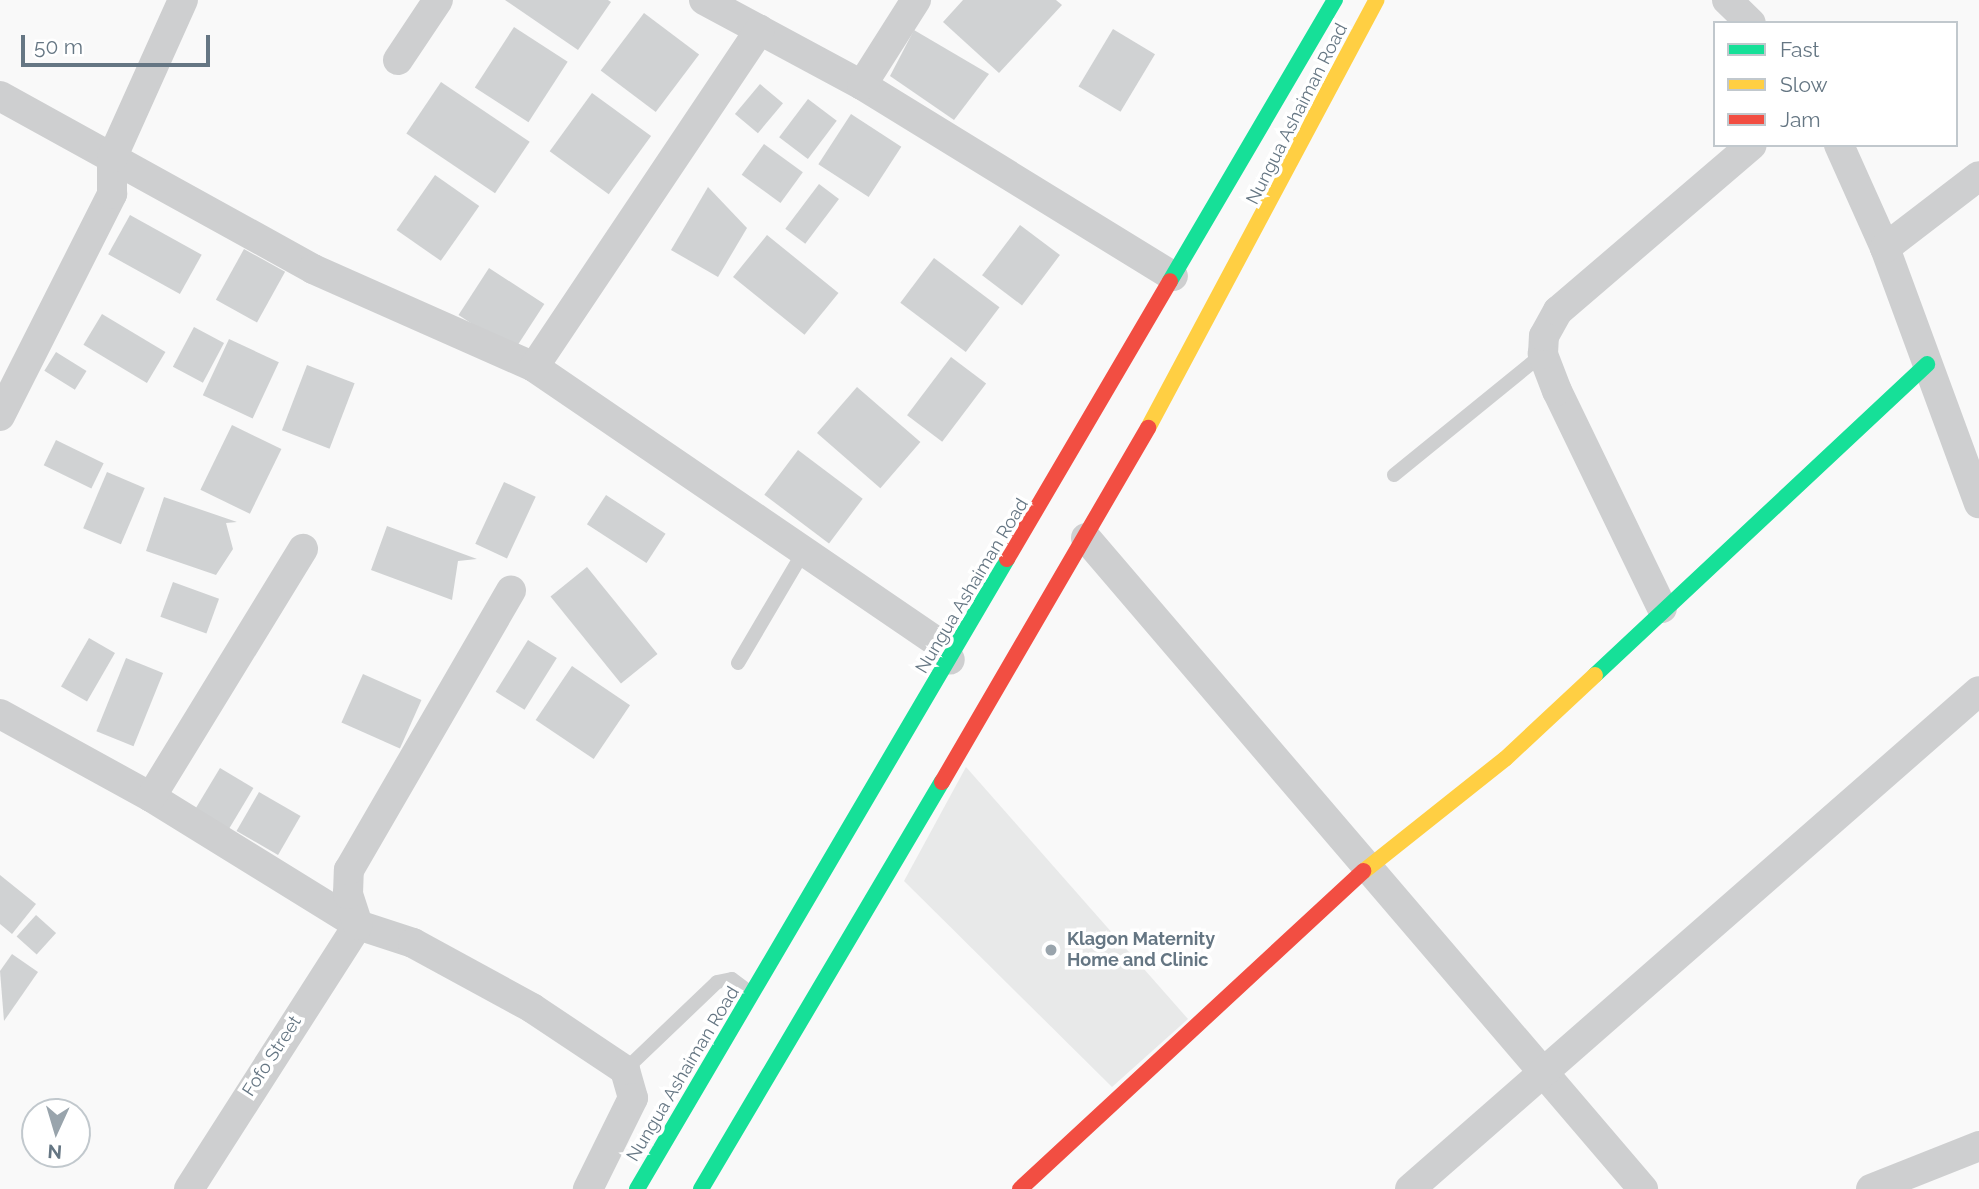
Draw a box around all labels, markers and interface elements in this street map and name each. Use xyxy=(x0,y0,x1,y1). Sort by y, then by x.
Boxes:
street label: Nungua Ashaiman Road xyxy=(1242,20,1352,208)
scale bar xyxy=(24,21,214,65)
legend xyxy=(1713,21,1958,147)
text: 50 m xyxy=(34,34,83,59)
text: Fast xyxy=(1780,37,1820,62)
text: Slow xyxy=(1780,72,1828,97)
text: Jam xyxy=(1780,107,1821,132)
street label: Nungua Ashaiman Road xyxy=(911,494,1033,678)
place label: Klagon Maternity Home and Clinic xyxy=(1067,929,1215,972)
marker: Klagon Maternity Home and Clinic xyxy=(1041,940,1061,960)
street label: Nungua Ashaiman Road xyxy=(622,982,744,1166)
street label: Fofo Street xyxy=(238,1012,306,1100)
north arrow xyxy=(21,1098,91,1168)
text: N xyxy=(47,1140,63,1163)

